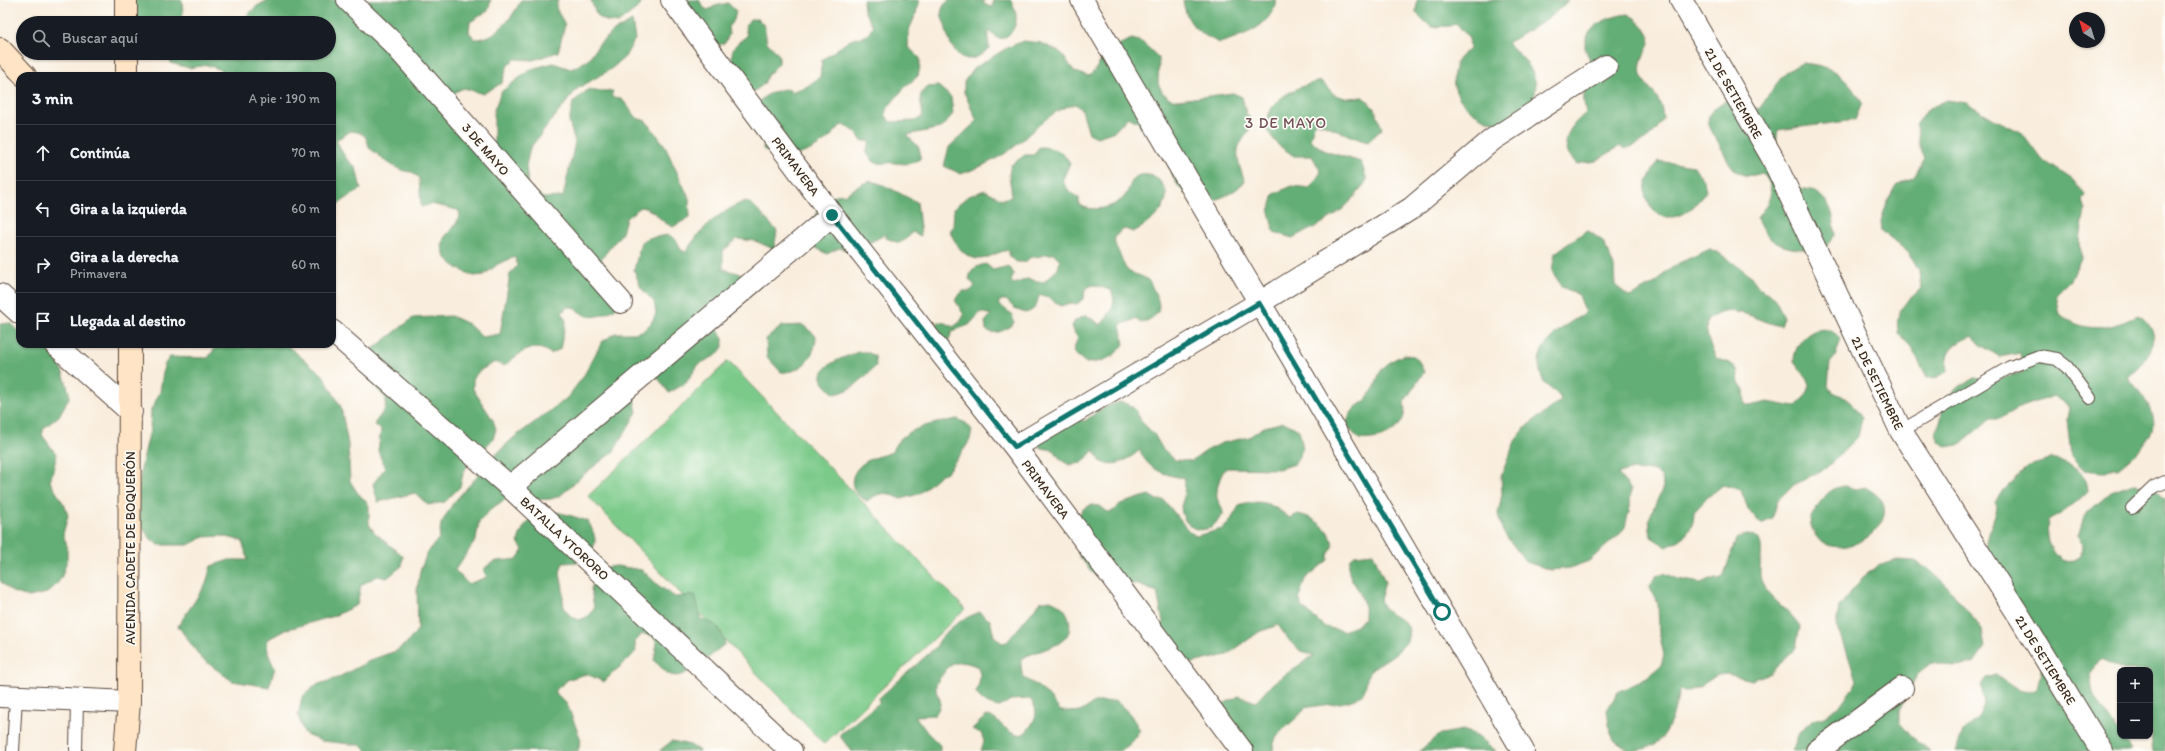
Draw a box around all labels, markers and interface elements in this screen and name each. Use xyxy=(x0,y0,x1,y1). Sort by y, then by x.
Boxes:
north arrow xyxy=(2069,12,2105,48)
search box xyxy=(16,16,336,60)
icon: search xyxy=(30,27,52,49)
text: Buscar aquí xyxy=(62,29,138,47)
street label: 21 DE SETIEMBRE xyxy=(1702,45,1766,141)
text: 3 min xyxy=(32,88,73,108)
text: A pie · 190 m xyxy=(249,91,320,106)
district label: 3 DE MAYO xyxy=(1245,114,1327,132)
street label: 3 DE MAYO xyxy=(459,120,512,179)
street label: PRIMAVERA xyxy=(769,134,823,199)
icon: ahead xyxy=(32,142,54,164)
text: Continúa xyxy=(70,144,130,162)
text: 70 m xyxy=(292,145,320,160)
icon: left xyxy=(32,198,54,220)
text: Gira a la izquierda xyxy=(70,200,187,218)
text: 60 m xyxy=(291,201,320,216)
route end xyxy=(823,206,841,224)
text: Gira a la derecha xyxy=(70,248,179,266)
icon: right xyxy=(32,254,54,276)
text: 60 m xyxy=(291,257,320,272)
text: Primavera xyxy=(70,266,127,281)
icon: arrive xyxy=(32,310,54,332)
text: Llegada al destino xyxy=(70,312,186,330)
street label: 21 DE SETIEMBRE xyxy=(1848,334,1907,432)
street label: AVENIDA CADETE DE BOQUERÓN xyxy=(123,451,138,645)
street label: PRIMAVERA xyxy=(1019,457,1073,522)
street label: BATALLA YTORORO xyxy=(517,494,612,583)
route start xyxy=(1433,603,1451,621)
street label: 21 DE SETIEMBRE xyxy=(2012,613,2079,708)
map controls xyxy=(2117,667,2153,739)
button: + xyxy=(2117,667,2153,703)
button: − xyxy=(2117,703,2153,739)

